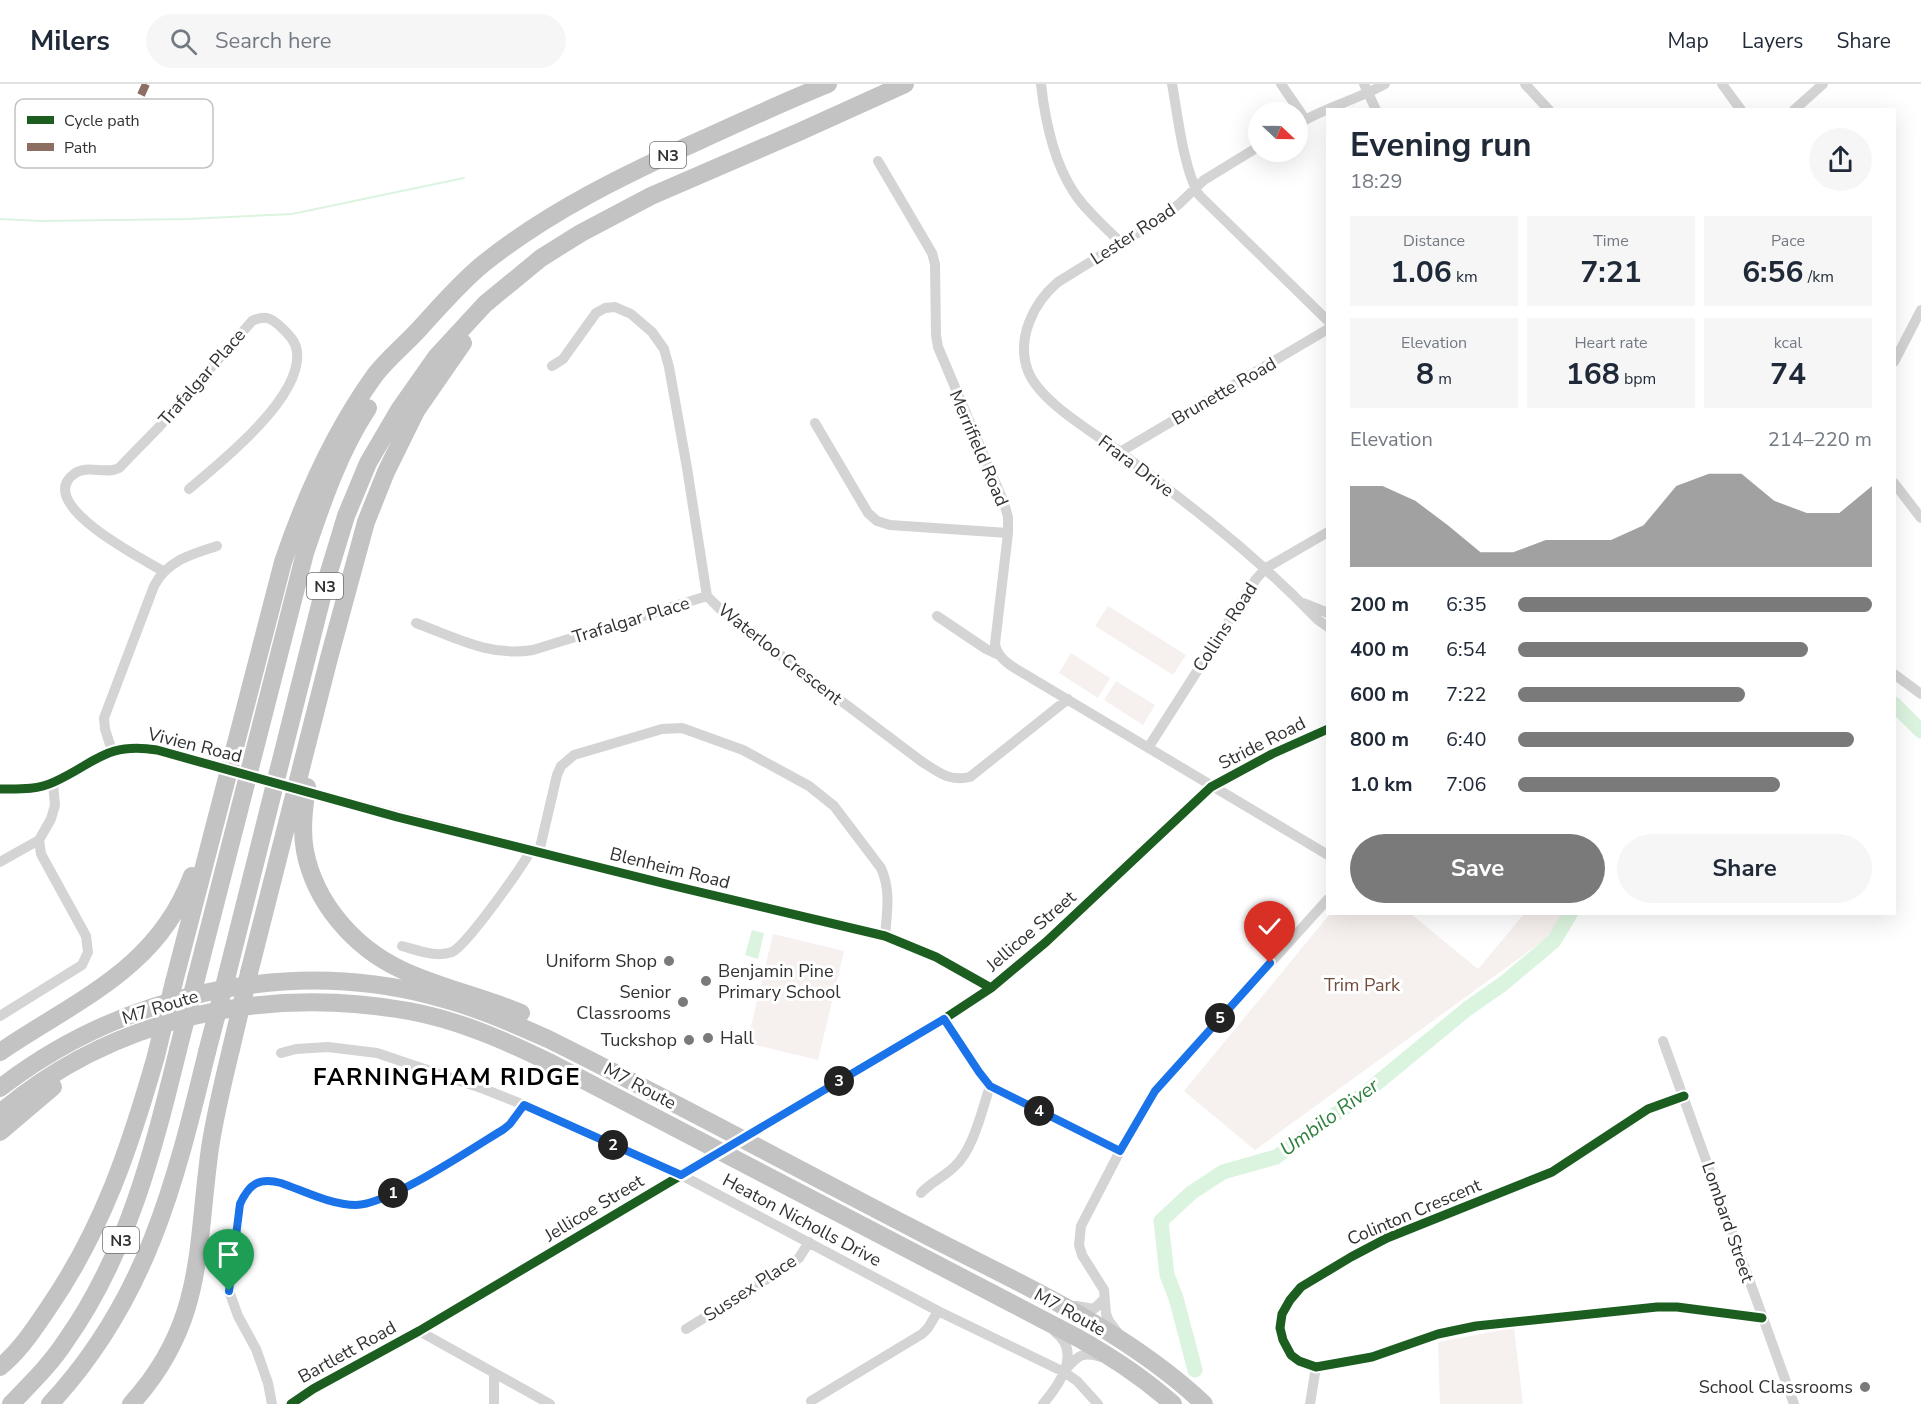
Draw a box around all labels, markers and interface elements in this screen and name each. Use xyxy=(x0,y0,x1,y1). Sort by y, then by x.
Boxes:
search box xyxy=(146,14,566,68)
text: Milers xyxy=(30,22,110,60)
icon: search xyxy=(167,25,200,58)
text: Search here xyxy=(215,26,332,56)
text: Map xyxy=(1667,27,1709,55)
text: Layers xyxy=(1742,27,1803,55)
text: Share xyxy=(1836,27,1891,55)
legend xyxy=(15,99,213,168)
north arrow xyxy=(1248,102,1308,162)
map controls xyxy=(1248,102,1308,162)
text: Cycle path xyxy=(64,110,140,132)
text: Evening run xyxy=(1350,123,1532,168)
button: share xyxy=(1809,128,1872,191)
text: Path xyxy=(64,137,97,159)
road number: N3 xyxy=(650,142,686,168)
text: 18:29 xyxy=(1350,168,1403,195)
street label: Lester Road xyxy=(1086,198,1180,270)
text: Distance xyxy=(1403,230,1465,252)
text: Time xyxy=(1593,230,1629,252)
text: Pace xyxy=(1771,230,1805,252)
text: 1.06 xyxy=(1390,252,1452,293)
text: 7:21 xyxy=(1580,252,1642,293)
text: 6:56 xyxy=(1742,252,1804,293)
text: km xyxy=(1452,266,1478,288)
text: /km xyxy=(1804,266,1834,288)
street label: Trafalgar Place xyxy=(153,323,251,431)
text: Elevation xyxy=(1401,332,1467,354)
text: Heart rate xyxy=(1574,332,1648,354)
text: kcal xyxy=(1774,332,1802,354)
street label: Brunette Road xyxy=(1167,351,1281,431)
text: 8 xyxy=(1416,354,1434,395)
text: 168 xyxy=(1566,354,1620,395)
text: 74 xyxy=(1770,354,1806,395)
text: m xyxy=(1434,368,1452,390)
text: bpm xyxy=(1620,368,1656,390)
street label: Merrifield Road xyxy=(944,386,1014,510)
text: Elevation xyxy=(1350,426,1433,453)
text: 214–220 m xyxy=(1768,426,1872,453)
street label: Frara Drive xyxy=(1093,430,1179,502)
road number: N3 xyxy=(307,573,343,599)
street label: Collins Road xyxy=(1187,578,1263,676)
street label: Trafalgar Place xyxy=(570,591,692,649)
text: 200 m xyxy=(1350,591,1409,618)
text: 6:35 xyxy=(1446,591,1487,618)
street label: Waterloo Crescent xyxy=(713,598,848,710)
text: 400 m xyxy=(1350,636,1409,663)
text: 6:54 xyxy=(1446,636,1487,663)
text: 600 m xyxy=(1350,681,1409,708)
text: 7:22 xyxy=(1446,681,1487,708)
street label: Stride Road xyxy=(1214,711,1310,775)
street label: Vivien Road xyxy=(144,721,245,768)
text: 800 m xyxy=(1350,726,1409,753)
text: 6:40 xyxy=(1446,726,1487,753)
text: 1.0 km xyxy=(1350,771,1413,798)
text: 7:06 xyxy=(1446,771,1487,798)
button: Save xyxy=(1350,834,1605,903)
button: Share xyxy=(1617,834,1872,903)
street label: Blenheim Road xyxy=(607,841,733,895)
street label: Jellicoe Street xyxy=(980,885,1082,977)
pin xyxy=(1244,901,1295,963)
icon: check xyxy=(1253,910,1286,943)
place label: Uniform Shop xyxy=(545,949,657,973)
marker: Uniform Shop xyxy=(662,954,676,968)
place label: Benjamin Pine Primary School xyxy=(718,959,841,1004)
park label: Trim Park xyxy=(1324,973,1401,997)
marker: Benjamin Pine Primary School xyxy=(699,974,713,988)
place label: Senior Classrooms xyxy=(576,980,672,1025)
street label: M7 Route xyxy=(119,984,201,1030)
marker: Senior Classrooms xyxy=(676,995,690,1009)
pin: 5 xyxy=(1205,1003,1235,1033)
text: 5 xyxy=(1215,1007,1225,1029)
place label: Hall xyxy=(720,1026,755,1050)
place label: Tuckshop xyxy=(601,1028,677,1052)
marker: Hall xyxy=(701,1031,715,1045)
marker: Tuckshop xyxy=(682,1033,696,1047)
street label: M7 Route xyxy=(600,1057,680,1115)
district label: FARNINGHAM RIDGE xyxy=(313,1061,581,1093)
pin: 3 xyxy=(824,1066,854,1096)
text: 3 xyxy=(834,1070,844,1092)
water label: Umbilo River xyxy=(1274,1072,1385,1162)
pin: 4 xyxy=(1024,1096,1054,1126)
text: 4 xyxy=(1034,1100,1044,1122)
pin: 2 xyxy=(598,1130,628,1160)
text: 2 xyxy=(608,1134,618,1156)
street label: Lombard Street xyxy=(1696,1159,1760,1286)
street label: Heaton Nicholls Drive xyxy=(718,1168,886,1272)
street label: Jellicoe Street xyxy=(539,1169,649,1248)
street label: Colinton Crescent xyxy=(1343,1173,1485,1251)
pin: 1 xyxy=(378,1178,408,1208)
text: 1 xyxy=(388,1182,398,1204)
road number: N3 xyxy=(103,1227,139,1253)
pin xyxy=(203,1229,254,1291)
icon: arrive xyxy=(212,1238,245,1271)
street label: Sussex Place xyxy=(699,1249,801,1327)
street label: M7 Route xyxy=(1030,1282,1110,1342)
street label: Bartlett Road xyxy=(294,1315,400,1389)
place label: School Classrooms xyxy=(1699,1375,1853,1399)
marker: School Classrooms xyxy=(1858,1380,1872,1394)

